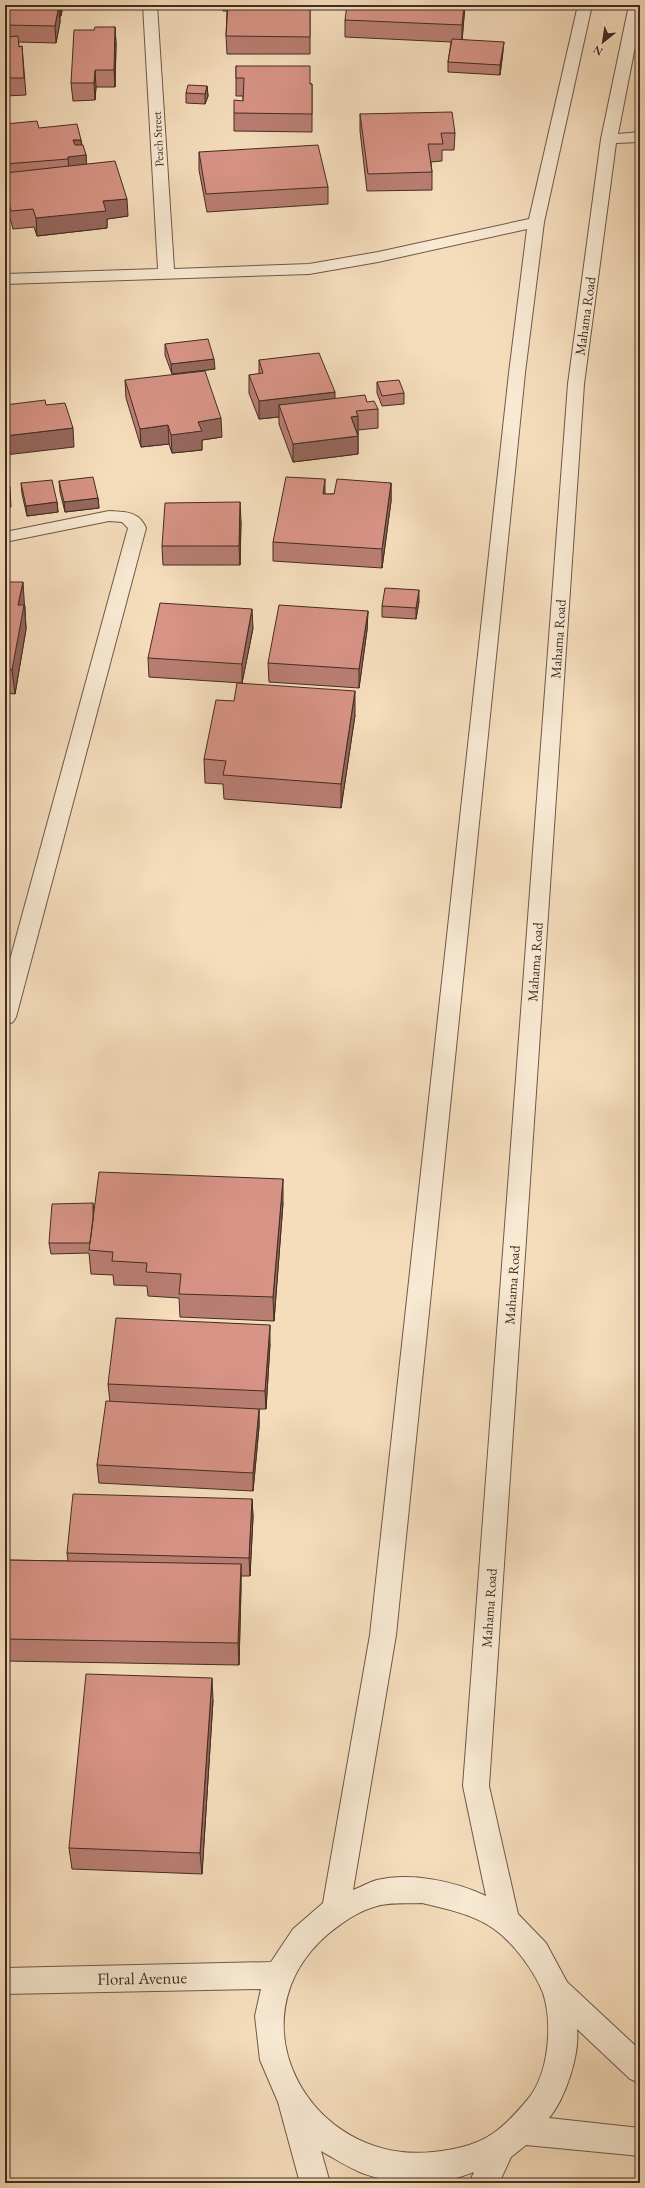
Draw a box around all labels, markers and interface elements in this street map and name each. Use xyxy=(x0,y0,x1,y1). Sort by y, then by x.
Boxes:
north arrow xyxy=(583,22,623,62)
text: N xyxy=(591,42,605,59)
street label: Peach Street xyxy=(149,111,167,167)
street label: Mahama Road xyxy=(571,275,600,357)
street label: Mahama Road xyxy=(546,598,570,679)
street label: Mahama Road xyxy=(523,921,547,1002)
street label: Mahama Road xyxy=(500,1244,524,1325)
street label: Mahama Road xyxy=(477,1567,501,1648)
street label: Floral Avenue xyxy=(97,1966,188,1990)

